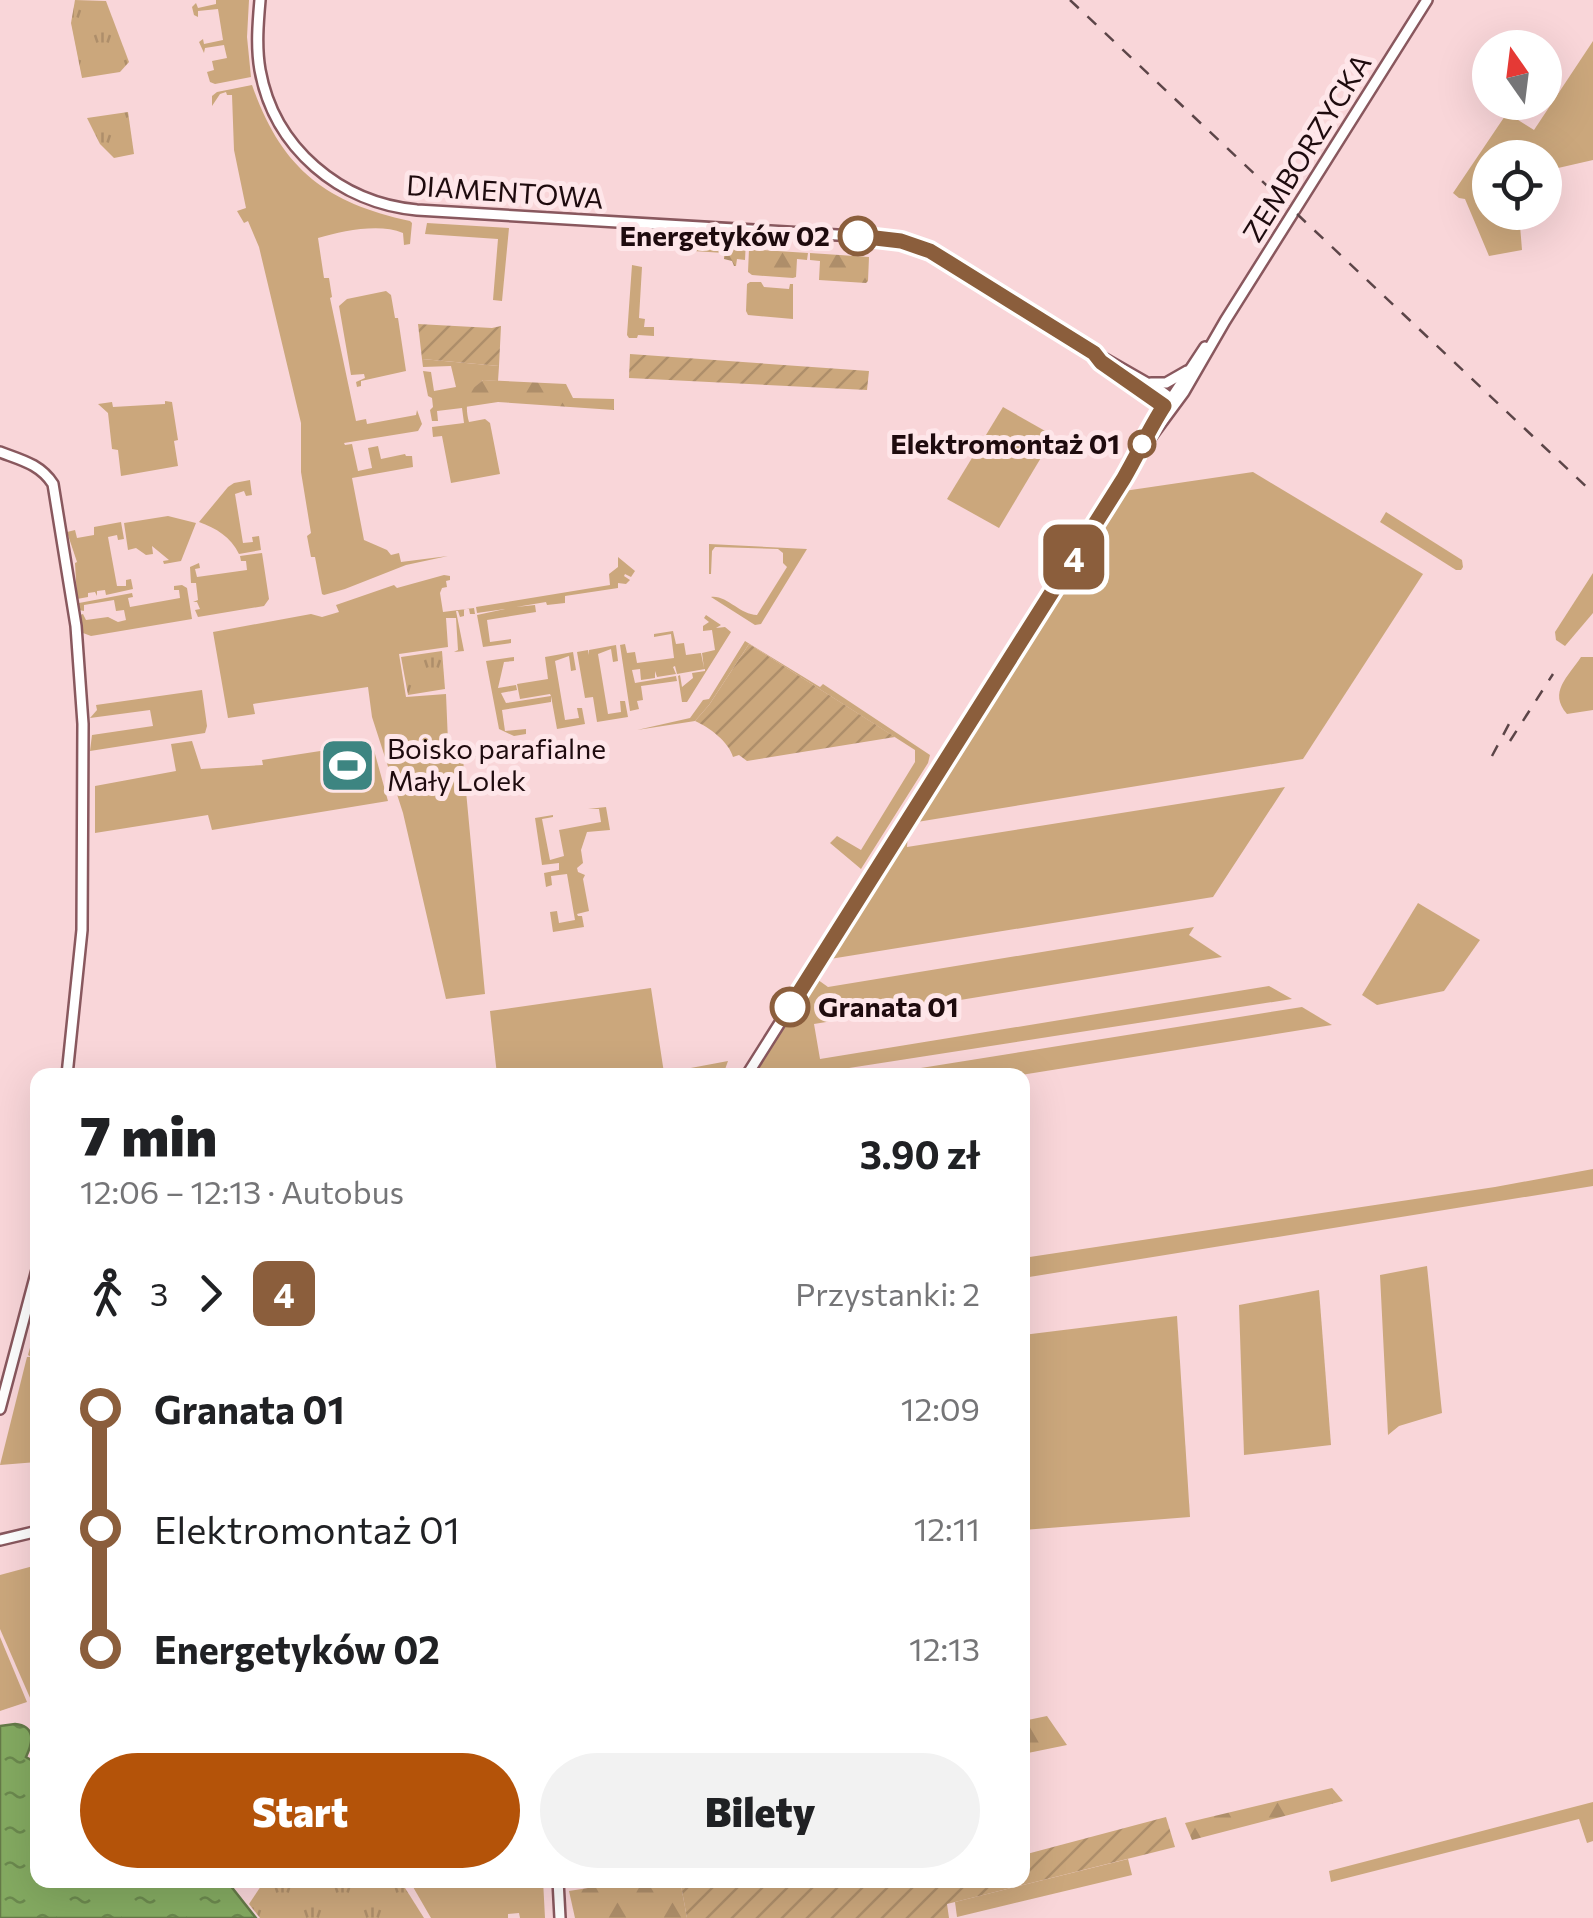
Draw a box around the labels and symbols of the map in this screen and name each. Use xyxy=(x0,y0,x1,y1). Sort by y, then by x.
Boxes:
north arrow xyxy=(1472,30,1562,120)
street label: ZEMBORZYCKA xyxy=(1235,47,1378,248)
street label: DIAMENTOWA xyxy=(405,167,605,215)
marker: Energetyków 02 xyxy=(839,217,877,255)
place label: Energetyków 02 xyxy=(619,218,830,252)
place label: Elektromontaż 01 xyxy=(890,426,1120,460)
marker: Elektromontaż 01 xyxy=(1129,431,1155,457)
line badge: 4 xyxy=(1042,524,1106,590)
place label: Boisko parafialne Mały Lolek xyxy=(387,731,606,797)
sports icon: Boisko parafialne Mały Lolek xyxy=(318,735,378,795)
marker: Granata 01 xyxy=(771,988,809,1026)
place label: Granata 01 xyxy=(818,989,959,1023)

